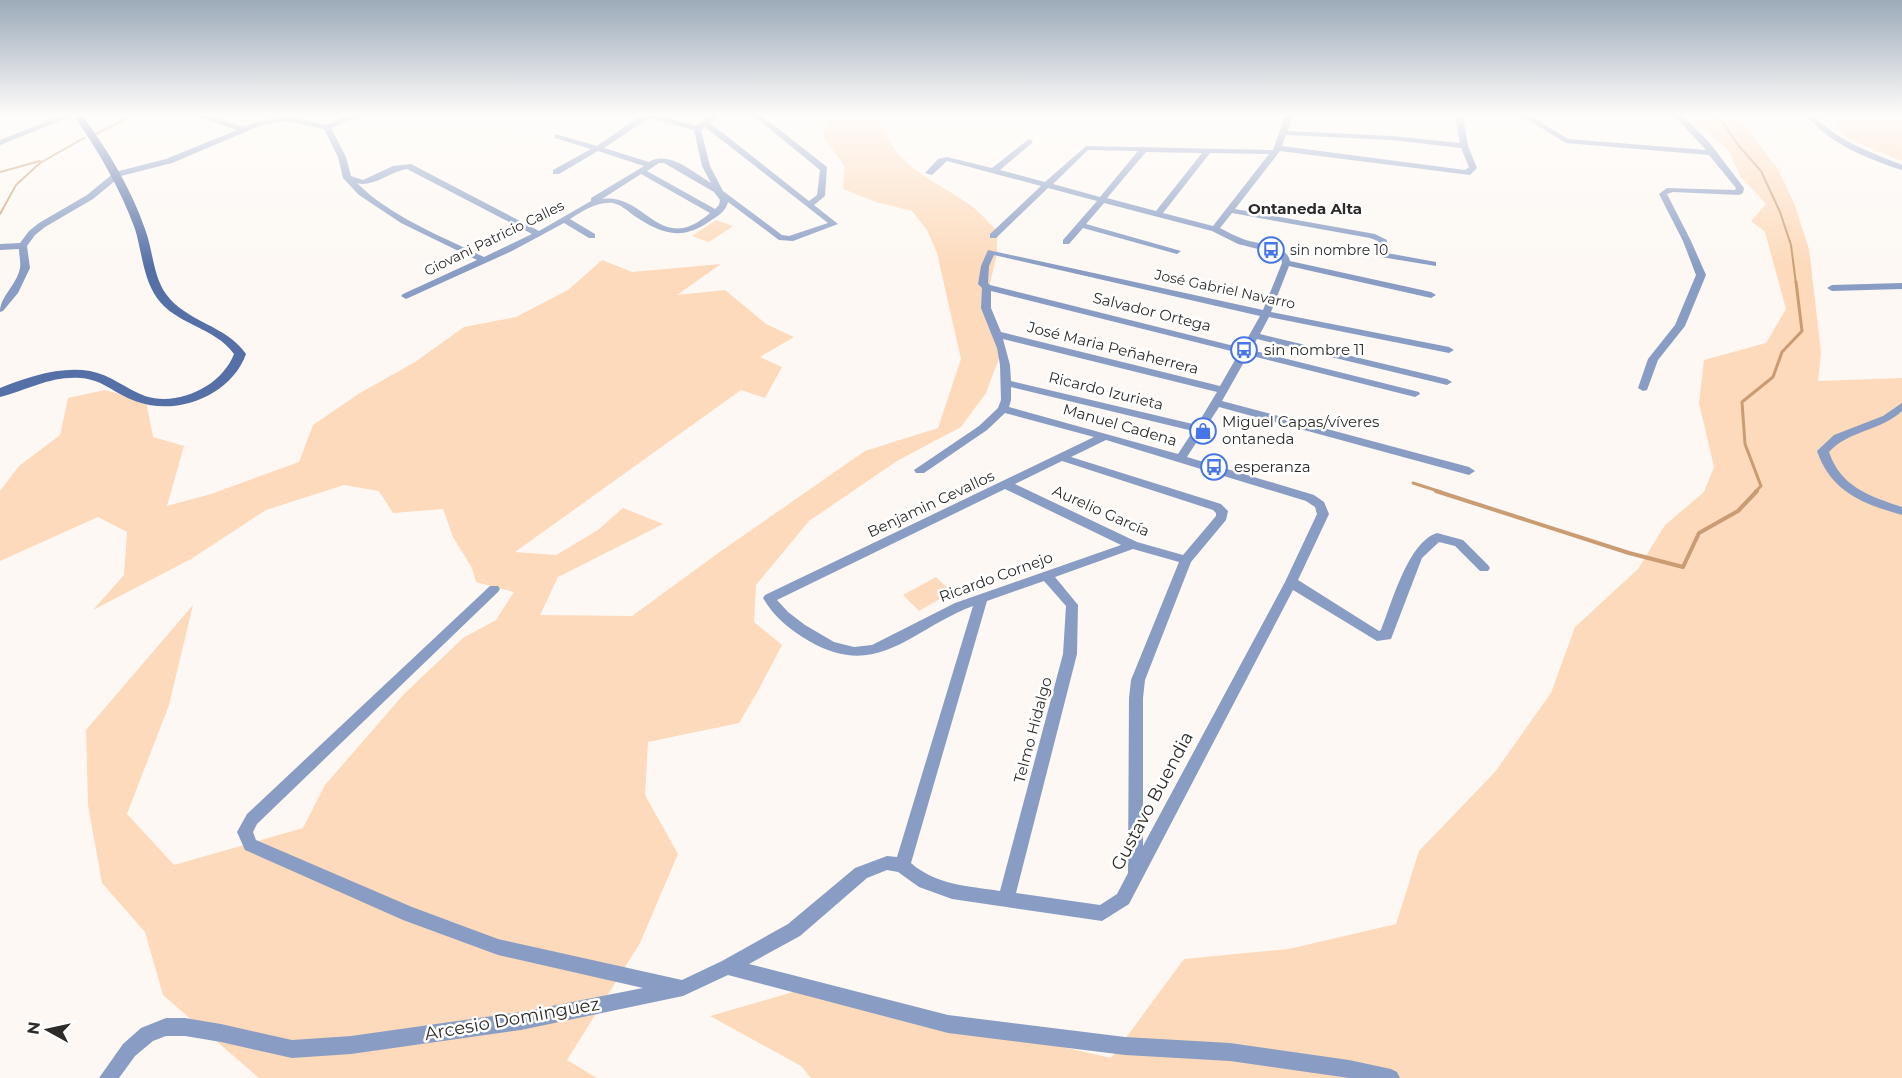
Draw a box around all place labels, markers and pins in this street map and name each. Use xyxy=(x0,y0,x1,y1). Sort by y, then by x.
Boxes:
bus stop icon: sin nombre 10 xyxy=(1256,235,1286,265)
place label: sin nombre 10 xyxy=(1290,241,1388,259)
bus stop icon: sin nombre 11 xyxy=(1229,335,1259,365)
place label: sin nombre 11 xyxy=(1264,340,1365,359)
place label: Miguel Capas/víveres ontaneda xyxy=(1222,412,1379,448)
shop icon: Miguel Capas/víveres ontaneda xyxy=(1188,416,1218,446)
bus stop icon: esperanza xyxy=(1199,452,1229,482)
place label: esperanza xyxy=(1234,457,1311,476)

